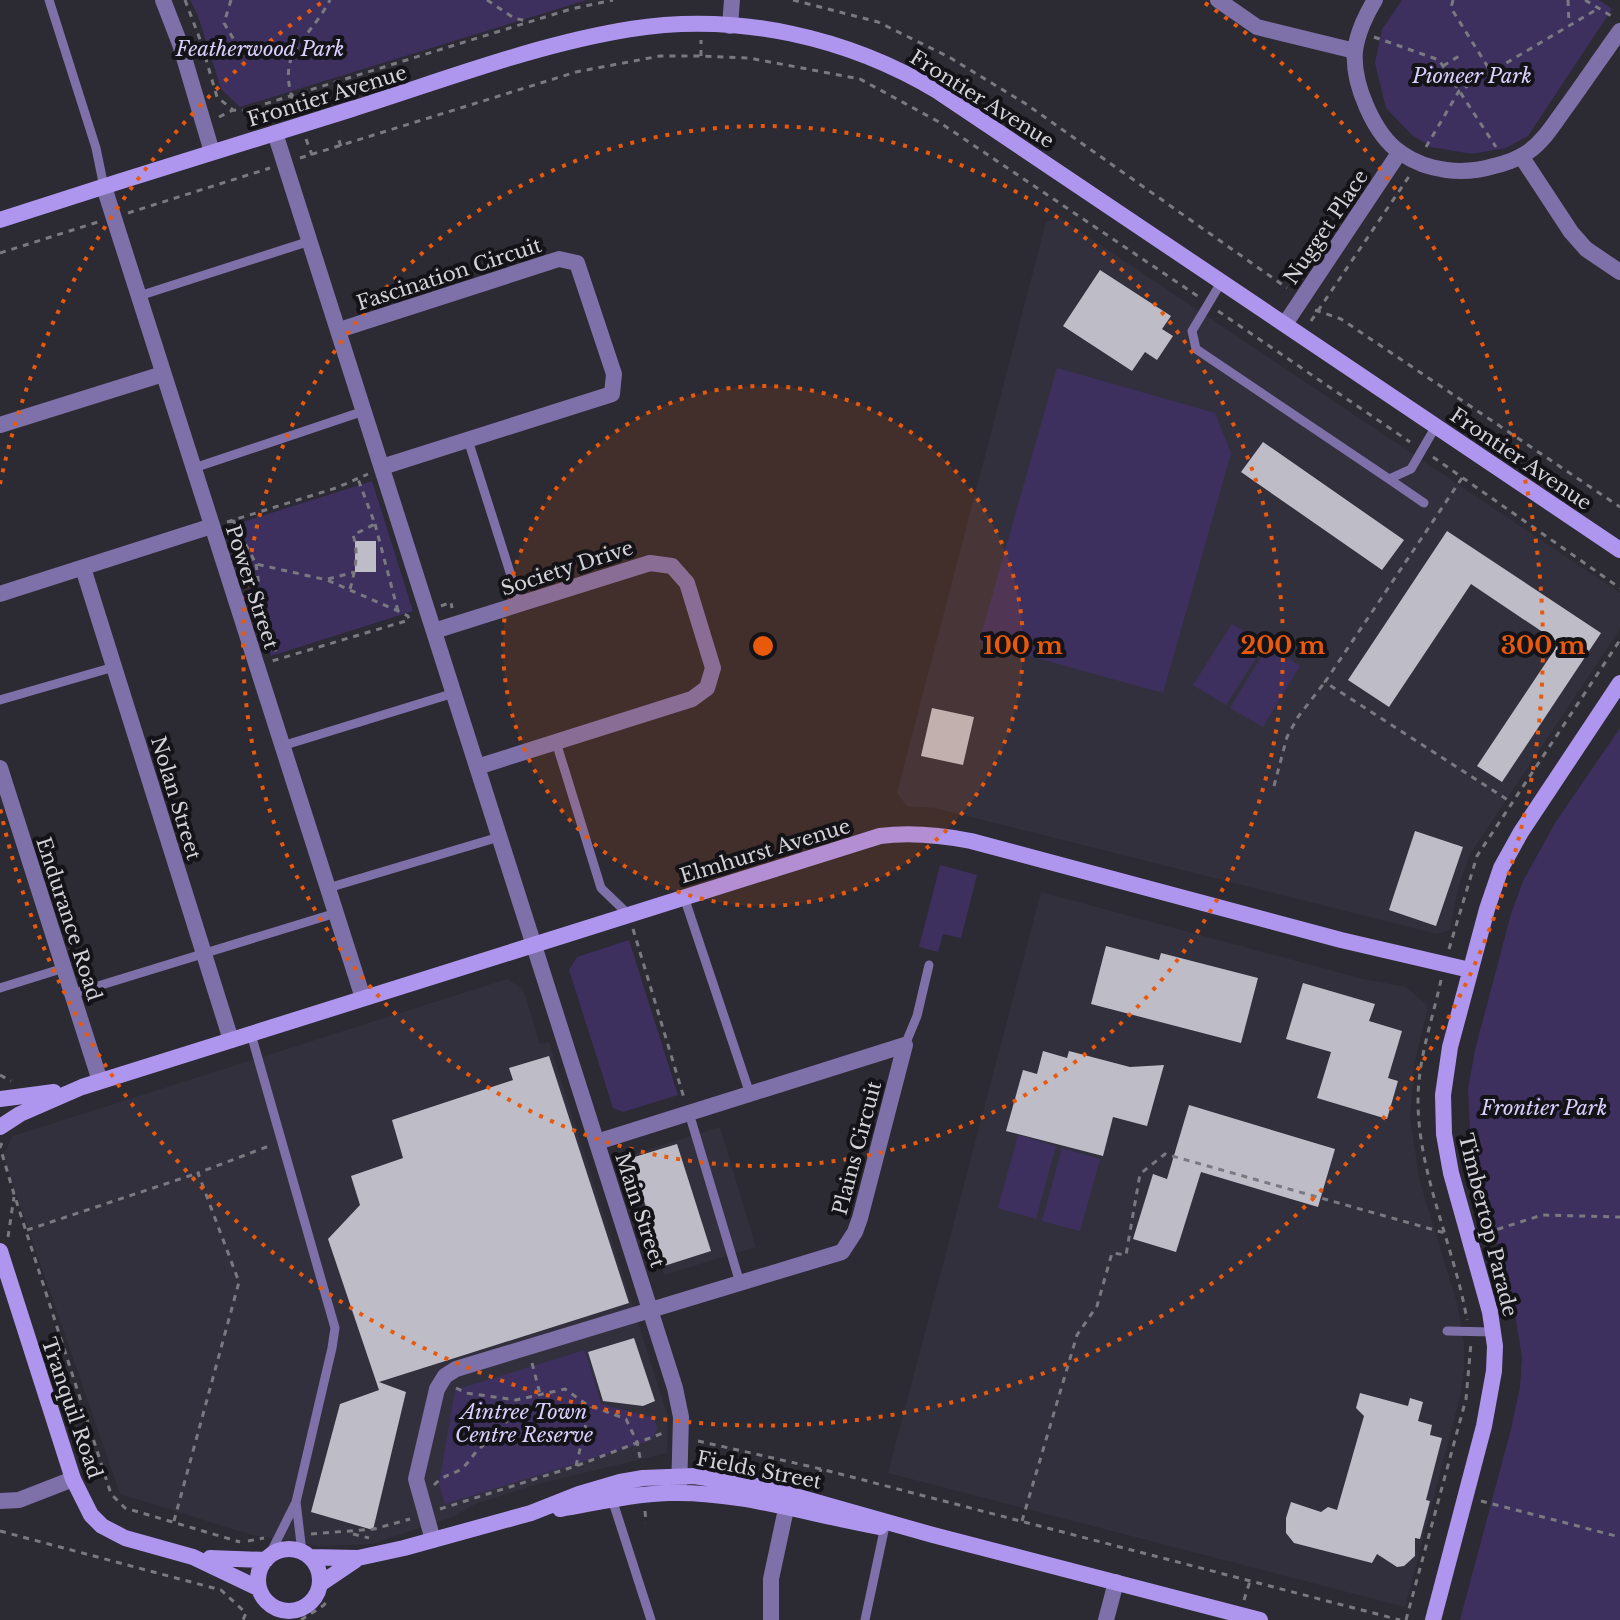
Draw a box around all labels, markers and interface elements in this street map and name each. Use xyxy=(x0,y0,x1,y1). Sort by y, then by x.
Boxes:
park label: Featherwood Park xyxy=(175,37,344,61)
street label: Frontier Avenue xyxy=(906,45,1058,153)
street label: Frontier Avenue xyxy=(244,60,410,132)
park label: Pioneer Park xyxy=(1411,64,1532,88)
street label: Nugget Place xyxy=(1279,165,1373,289)
street label: Fascination Circuit xyxy=(354,233,545,315)
street label: Frontier Avenue xyxy=(1446,403,1596,515)
street label: Power Street xyxy=(221,522,283,652)
street label: Society Drive xyxy=(498,535,636,601)
text: 100 m xyxy=(983,631,1063,660)
text: 200 m xyxy=(1241,631,1326,660)
text: 300 m xyxy=(1501,631,1586,660)
centre of rings xyxy=(749,632,777,660)
street label: Nolan Street xyxy=(146,733,206,863)
street label: Elmhurst Avenue xyxy=(677,814,853,888)
street label: Endurance Road xyxy=(31,834,107,1004)
street label: Plains Circuit xyxy=(828,1078,886,1217)
park label: Frontier Park xyxy=(1480,1096,1607,1120)
street label: Timbertop Parade xyxy=(1454,1131,1522,1319)
street label: Main Street xyxy=(610,1150,670,1271)
street label: Tranquil Road xyxy=(37,1334,107,1482)
park label: Aintree Town Centre Reserve xyxy=(455,1400,593,1447)
street label: Fields Street xyxy=(695,1446,824,1494)

